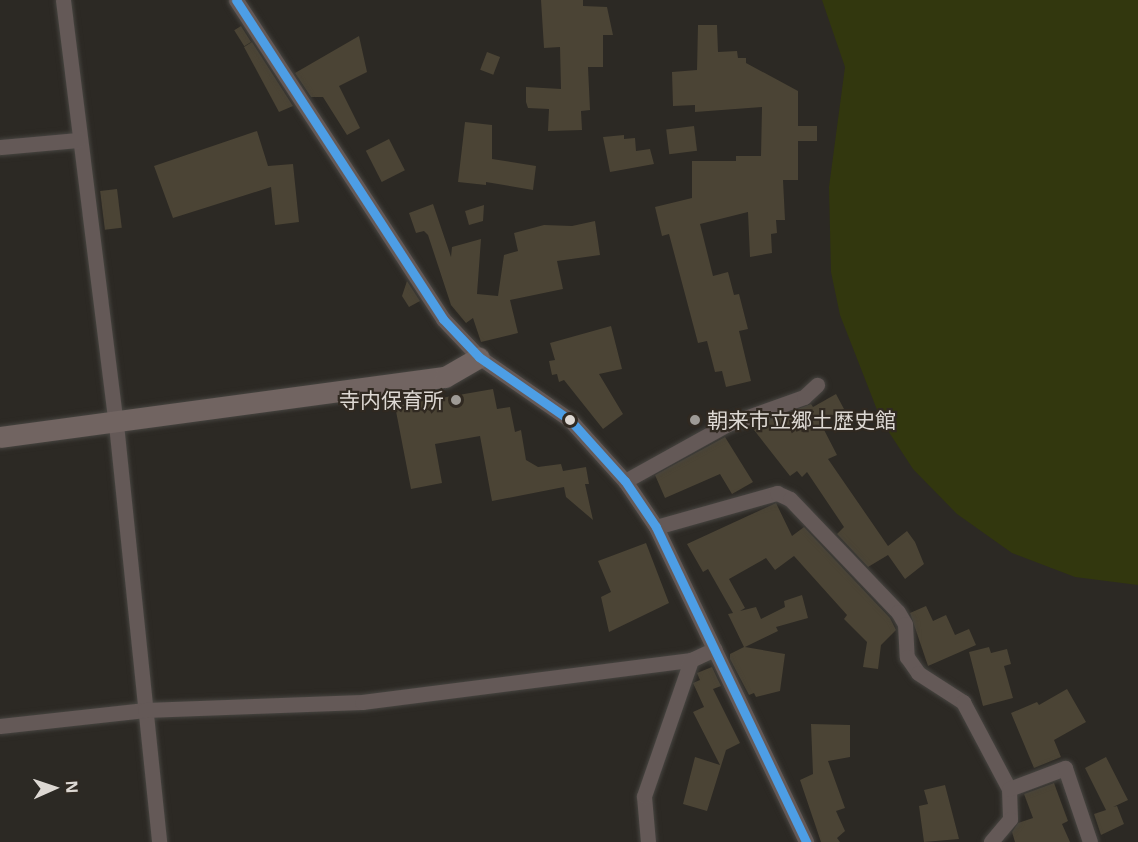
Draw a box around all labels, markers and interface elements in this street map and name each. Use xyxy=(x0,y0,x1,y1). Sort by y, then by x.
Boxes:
place label: 寺内保育所 xyxy=(339,387,444,413)
marker: 寺内保育所 xyxy=(449,393,463,407)
place label: 朝来市立郷土歴史館 xyxy=(707,407,896,433)
marker: 朝来市立郷土歴史館 xyxy=(688,413,702,427)
unlabelled marker xyxy=(564,414,576,426)
north arrow xyxy=(24,758,84,818)
text: N xyxy=(61,780,83,794)

